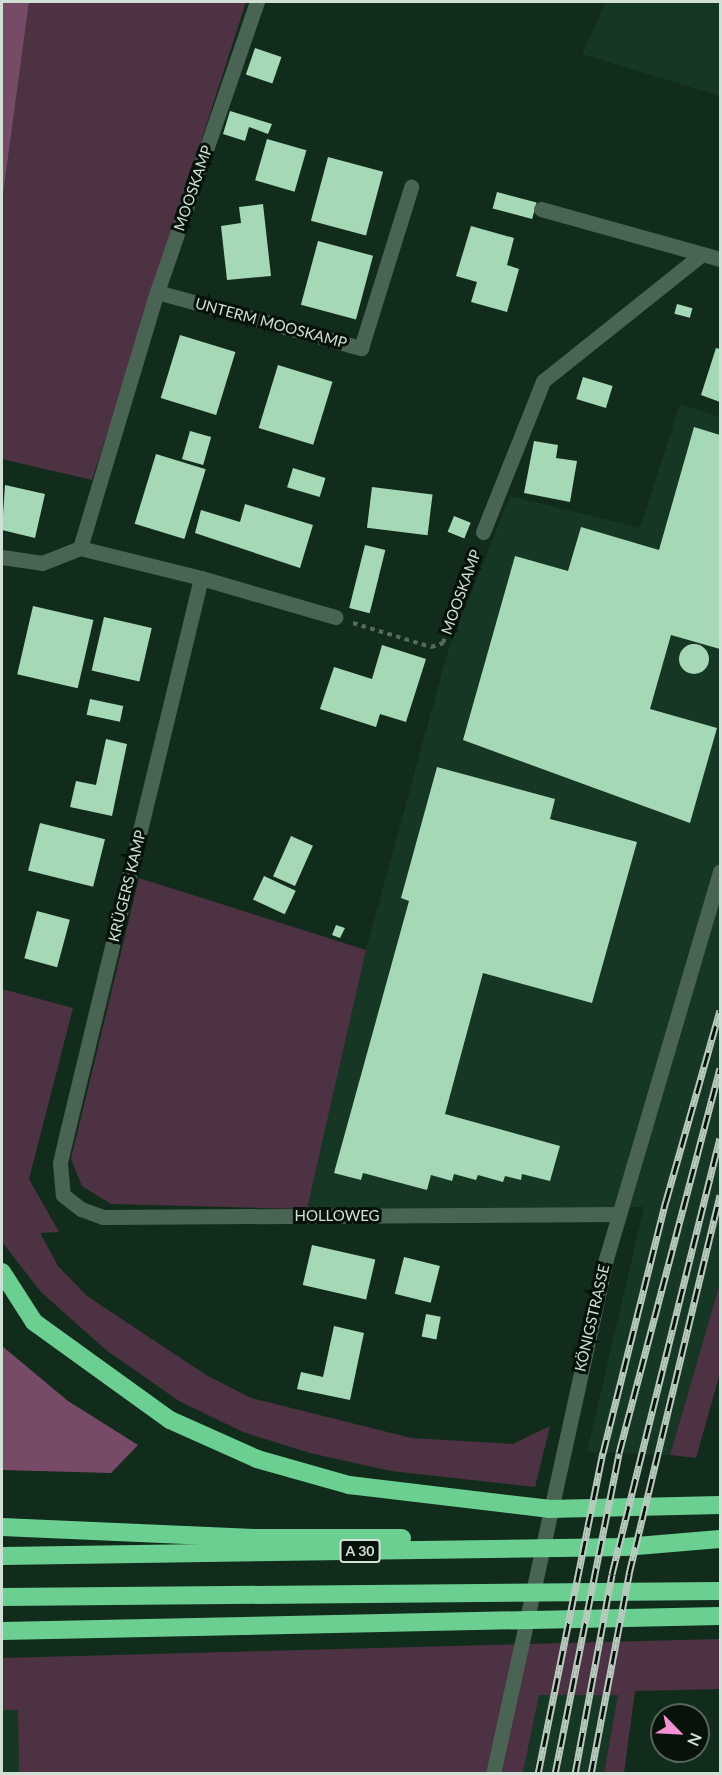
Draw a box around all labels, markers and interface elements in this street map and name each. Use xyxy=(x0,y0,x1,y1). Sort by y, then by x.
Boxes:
street label: MOOSKAMP xyxy=(170,143,216,233)
street label: UNTERM MOOSKAMP xyxy=(193,294,349,352)
street label: MOOSKAMP xyxy=(437,547,485,637)
street label: KRÜGERS KAMP xyxy=(104,828,150,944)
street label: HOLLOWEG xyxy=(294,1207,380,1225)
street label: KÖNIGSTRASSE xyxy=(571,1263,613,1373)
road number: A 30 xyxy=(339,1540,381,1562)
north arrow xyxy=(650,1703,710,1763)
text: N xyxy=(684,1730,706,1749)

